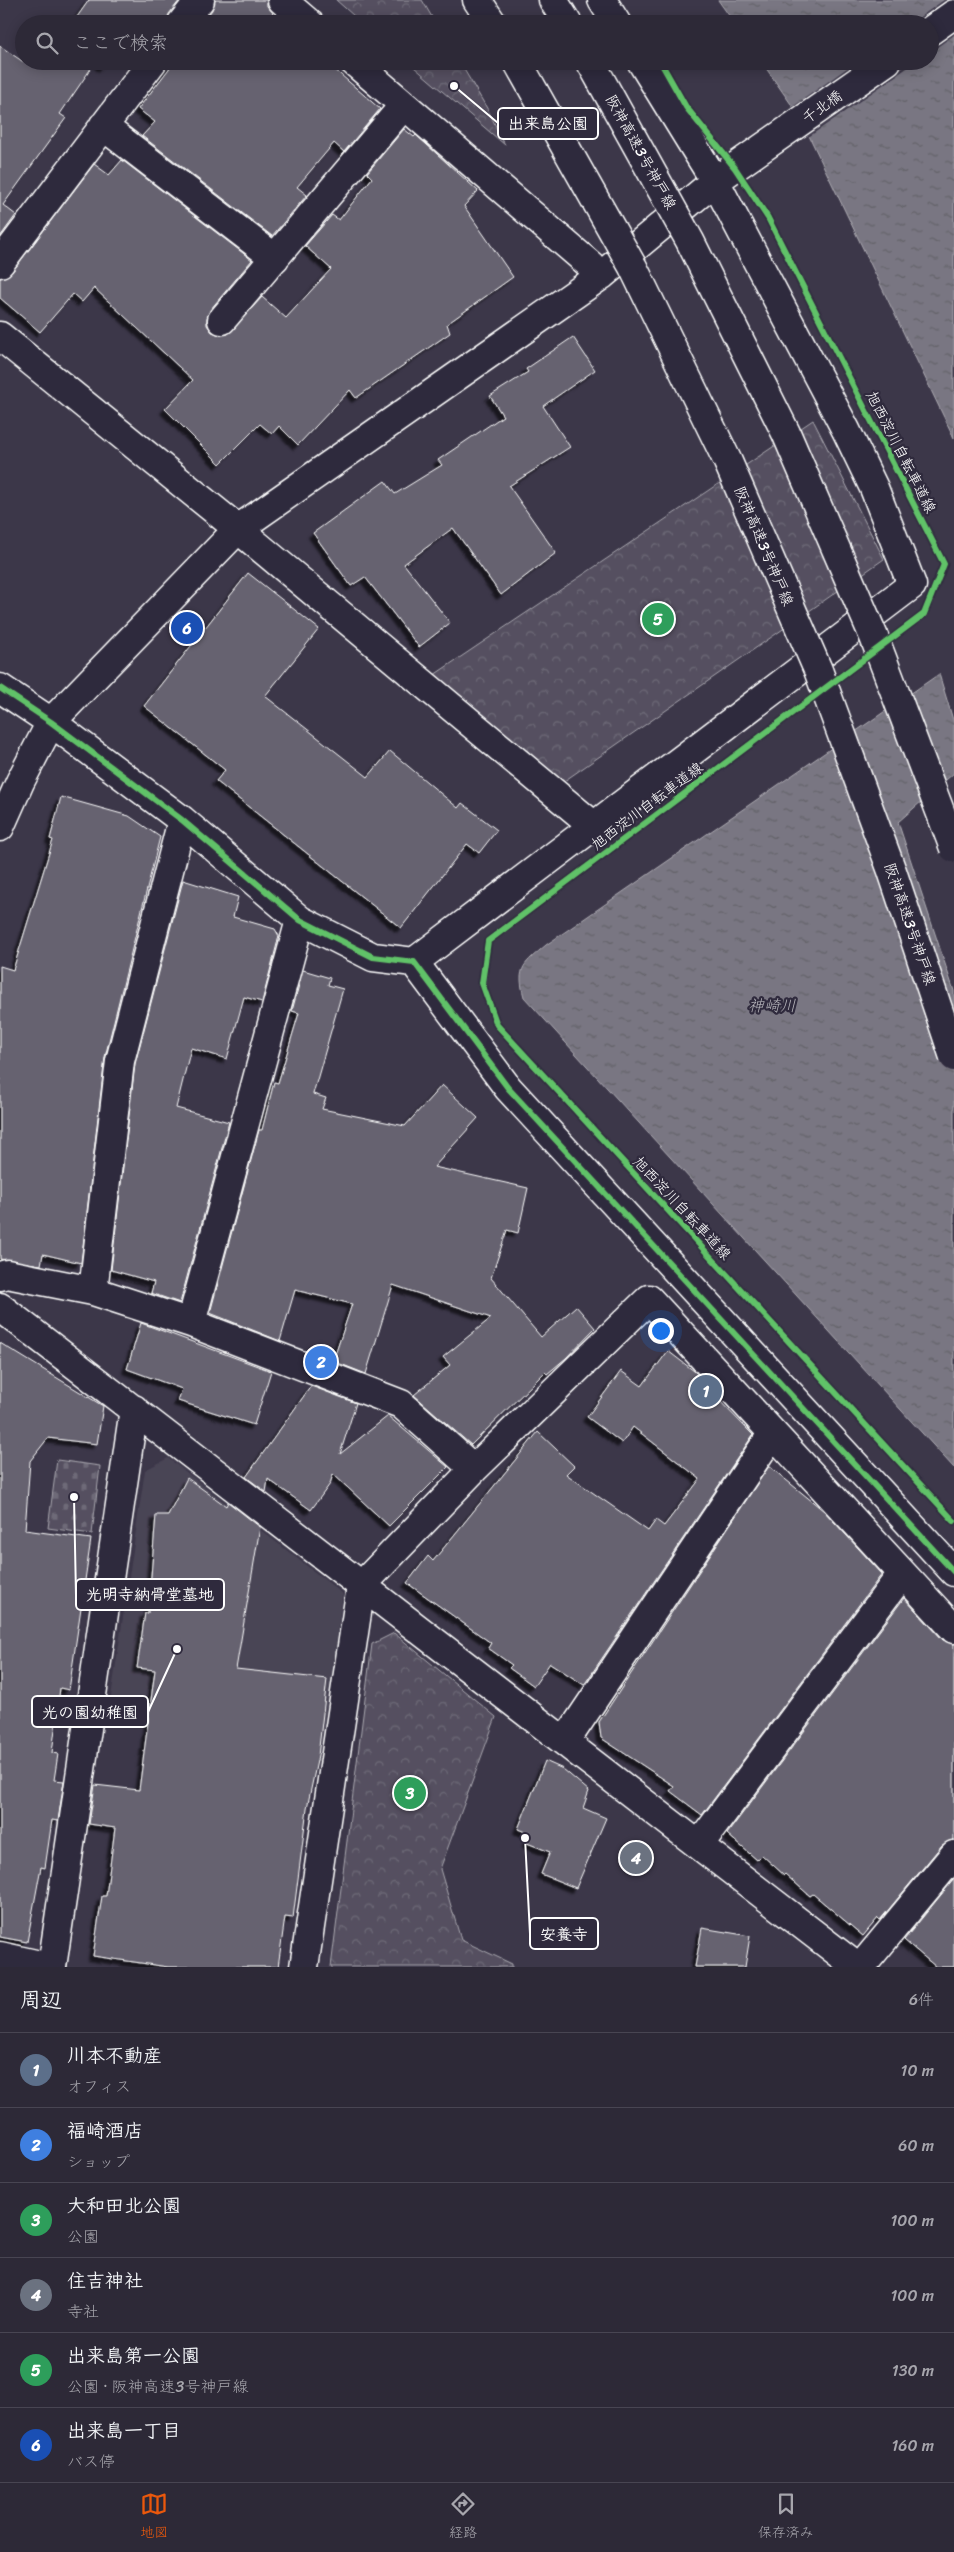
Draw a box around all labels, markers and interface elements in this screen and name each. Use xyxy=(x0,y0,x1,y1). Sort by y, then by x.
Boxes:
search box xyxy=(15,15,939,70)
text: ここで検索 xyxy=(73,26,168,59)
icon: search xyxy=(33,29,61,57)
street label: 千北橋 xyxy=(796,83,848,131)
street label: 阪神高速3号神戸線 xyxy=(599,90,683,214)
callout: 出来島公園 xyxy=(498,108,598,139)
text: 出来島公園 xyxy=(508,109,588,138)
street label: 旭西淀川自転車道線 xyxy=(859,386,943,518)
street label: 阪神高速3号神戸線 xyxy=(727,482,801,610)
pin: 5 xyxy=(642,600,674,638)
pin: 6 xyxy=(171,609,203,647)
street label: 旭西淀川自転車道線 xyxy=(585,755,709,857)
street label: 阪神高速3号神戸線 xyxy=(877,859,943,989)
water label: 神崎川 xyxy=(748,991,796,1020)
street label: 旭西淀川自転車道線 xyxy=(626,1150,738,1266)
your location xyxy=(648,1318,674,1344)
pin: 2 xyxy=(305,1343,337,1381)
pin: 1 xyxy=(690,1372,722,1410)
callout: 光明寺納骨堂墓地 xyxy=(76,1579,224,1610)
text: 光明寺納骨堂墓地 xyxy=(86,1580,214,1609)
callout: 光の園幼稚園 xyxy=(32,1696,148,1727)
text: 光の園幼稚園 xyxy=(42,1698,138,1727)
pin: 3 xyxy=(394,1774,426,1812)
pin: 4 xyxy=(620,1839,652,1877)
callout: 安養寺 xyxy=(530,1918,598,1949)
text: 安養寺 xyxy=(540,1920,588,1949)
text: 周辺 xyxy=(20,1981,62,2019)
text: 6件 xyxy=(909,1985,934,2014)
text: 川本不動産 xyxy=(67,2039,162,2072)
text: 1 xyxy=(33,2056,39,2085)
text: 10 m xyxy=(901,2056,934,2085)
text: オフィス xyxy=(67,2072,131,2101)
text: 福崎酒店 xyxy=(67,2114,143,2147)
text: 2 xyxy=(31,2131,41,2160)
text: 60 m xyxy=(898,2131,934,2160)
text: ショップ xyxy=(67,2147,130,2176)
text: 大和田北公園 xyxy=(67,2189,181,2222)
text: 3 xyxy=(32,2206,40,2235)
text: 100 m xyxy=(890,2206,934,2235)
text: 公園 xyxy=(67,2222,99,2251)
text: 住吉神社 xyxy=(67,2264,143,2297)
text: 4 xyxy=(31,2281,41,2310)
text: 100 m xyxy=(890,2281,934,2310)
text: 寺社 xyxy=(67,2297,99,2326)
text: 出来島第一公園 xyxy=(67,2339,200,2372)
text: 5 xyxy=(31,2356,41,2385)
text: 130 m xyxy=(892,2356,934,2385)
text: 公園 · 阪神高速3号神戸線 xyxy=(67,2372,248,2401)
text: 出来島一丁目 xyxy=(67,2414,181,2447)
text: 6 xyxy=(31,2431,41,2460)
text: 160 m xyxy=(891,2431,934,2460)
text: バス停 xyxy=(67,2447,115,2476)
tab: 地図 xyxy=(140,2490,168,2545)
tab: 経路 xyxy=(449,2490,477,2545)
tab: 保存済み xyxy=(758,2490,814,2545)

